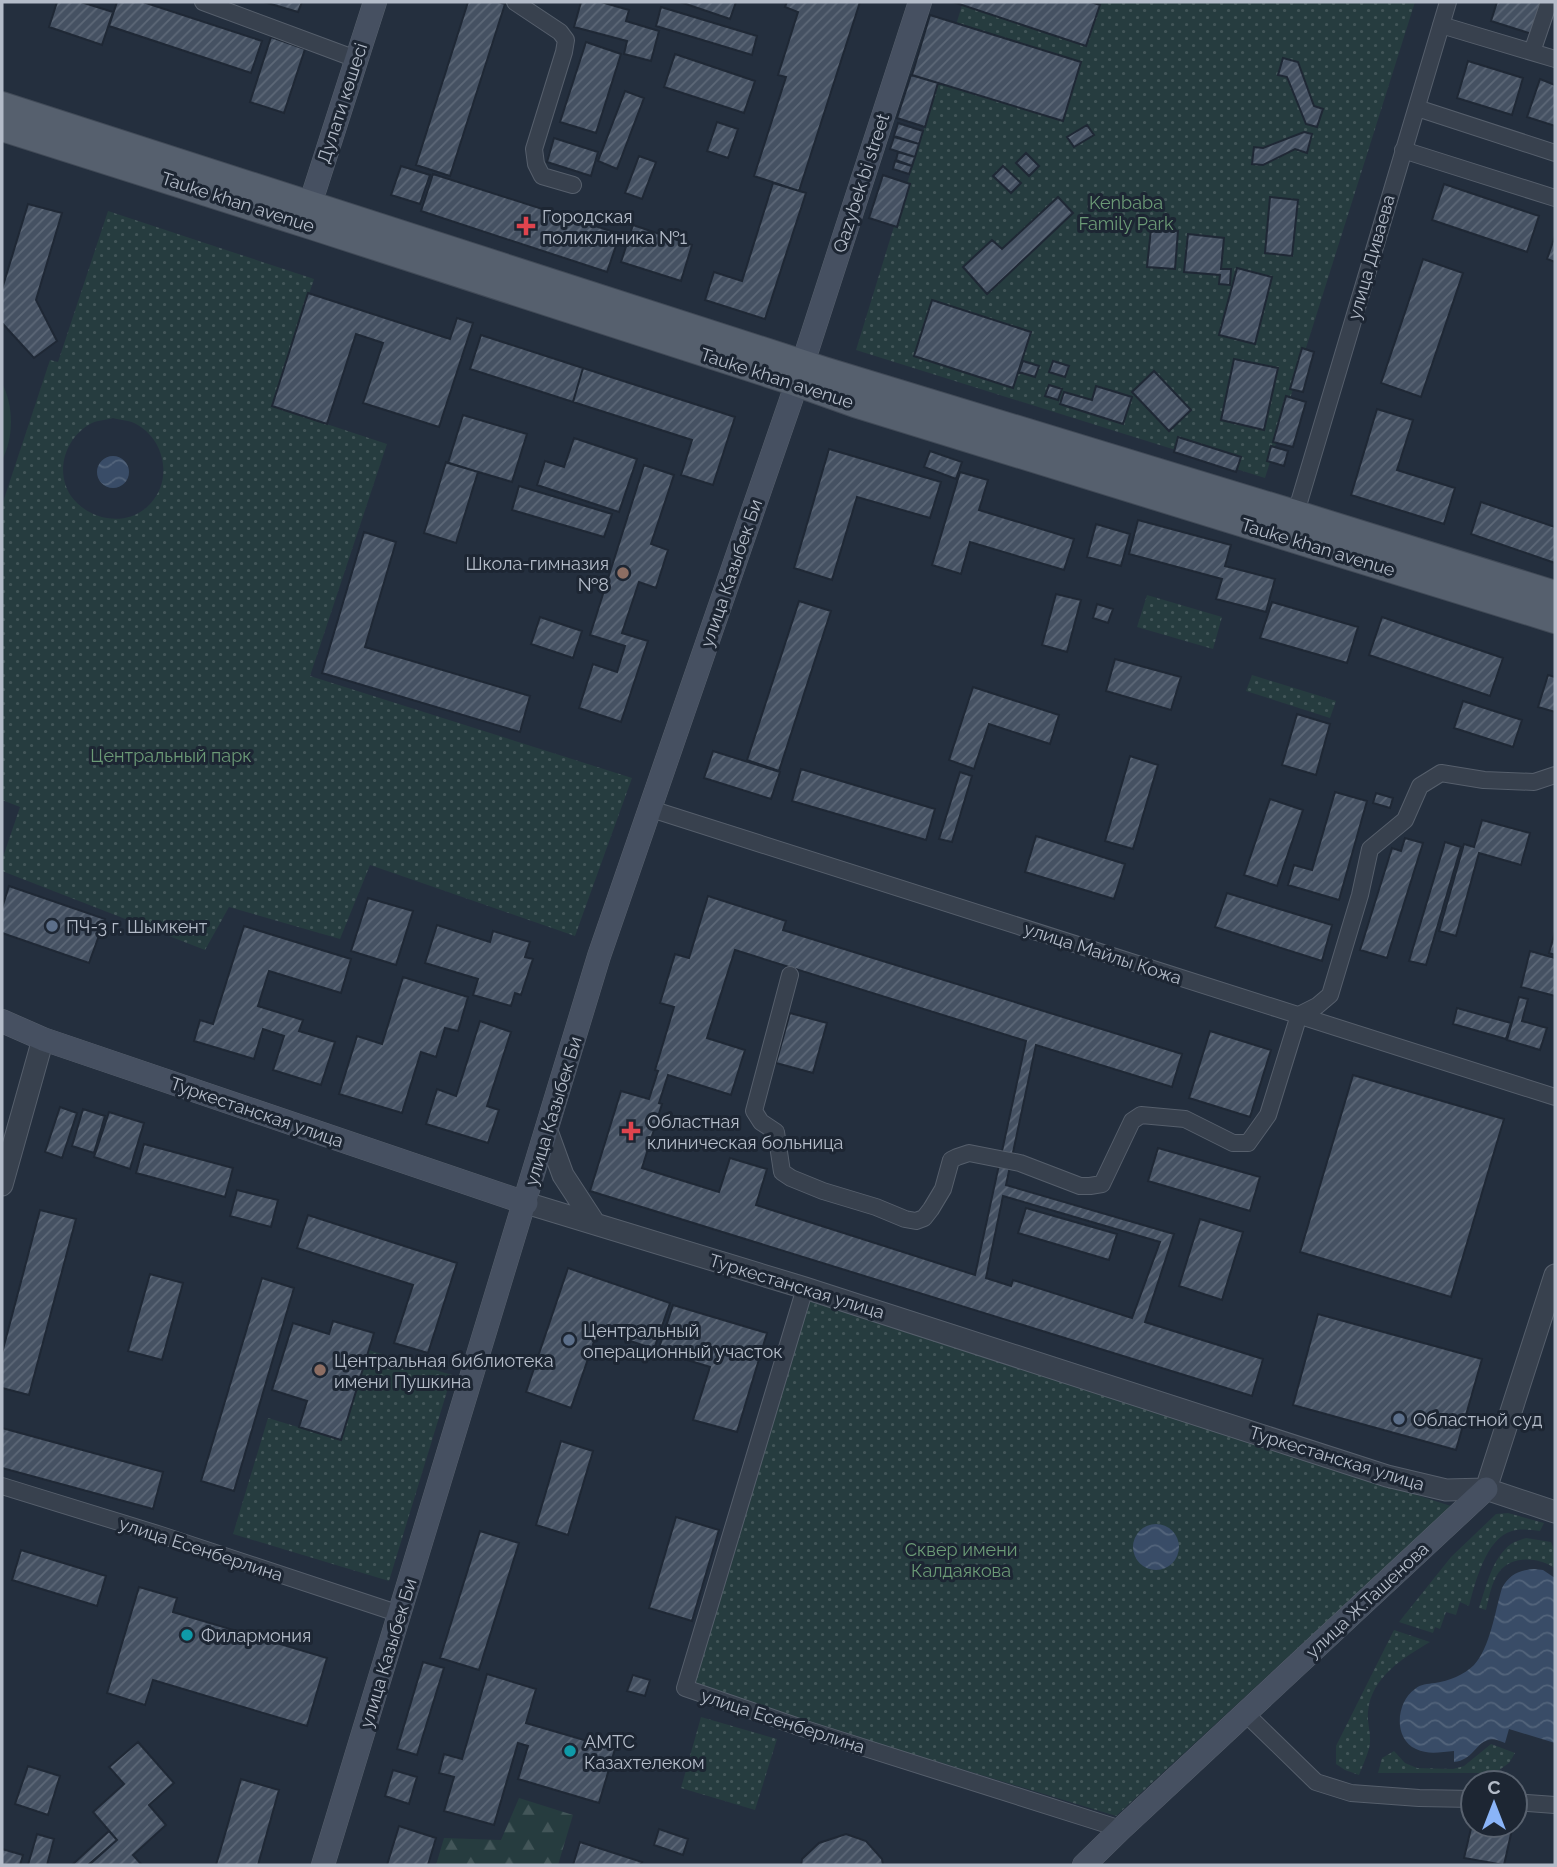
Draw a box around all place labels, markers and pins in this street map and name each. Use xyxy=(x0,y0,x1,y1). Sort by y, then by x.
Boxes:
place label: Городская поликлиника №1 xyxy=(542,206,688,248)
marker: Городская поликлиника №1 xyxy=(516,216,536,236)
place label: Школа-гимназия №8 xyxy=(465,553,609,595)
marker: Школа-гимназия №8 xyxy=(615,565,631,581)
place label: ПЧ-3 г. Шымкент xyxy=(66,916,208,937)
marker: ПЧ-3 г. Шымкент xyxy=(44,918,60,934)
place label: Областная клиническая больница xyxy=(647,1111,843,1153)
marker: Областная клиническая больница xyxy=(621,1121,641,1141)
place label: Центральный операционный участок xyxy=(583,1320,783,1362)
marker: Центральный операционный участок xyxy=(561,1332,577,1348)
place label: Центральная библиотека имени Пушкина xyxy=(334,1350,554,1392)
marker: Центральная библиотека имени Пушкина xyxy=(312,1362,328,1378)
place label: Областной суд xyxy=(1413,1409,1542,1430)
marker: Областной суд xyxy=(1391,1411,1407,1427)
place label: Филармония xyxy=(201,1625,311,1646)
marker: Филармония xyxy=(179,1627,195,1643)
place label: АМТС Казахтелеком xyxy=(584,1731,705,1773)
marker: АМТС Казахтелеком xyxy=(562,1743,578,1759)

